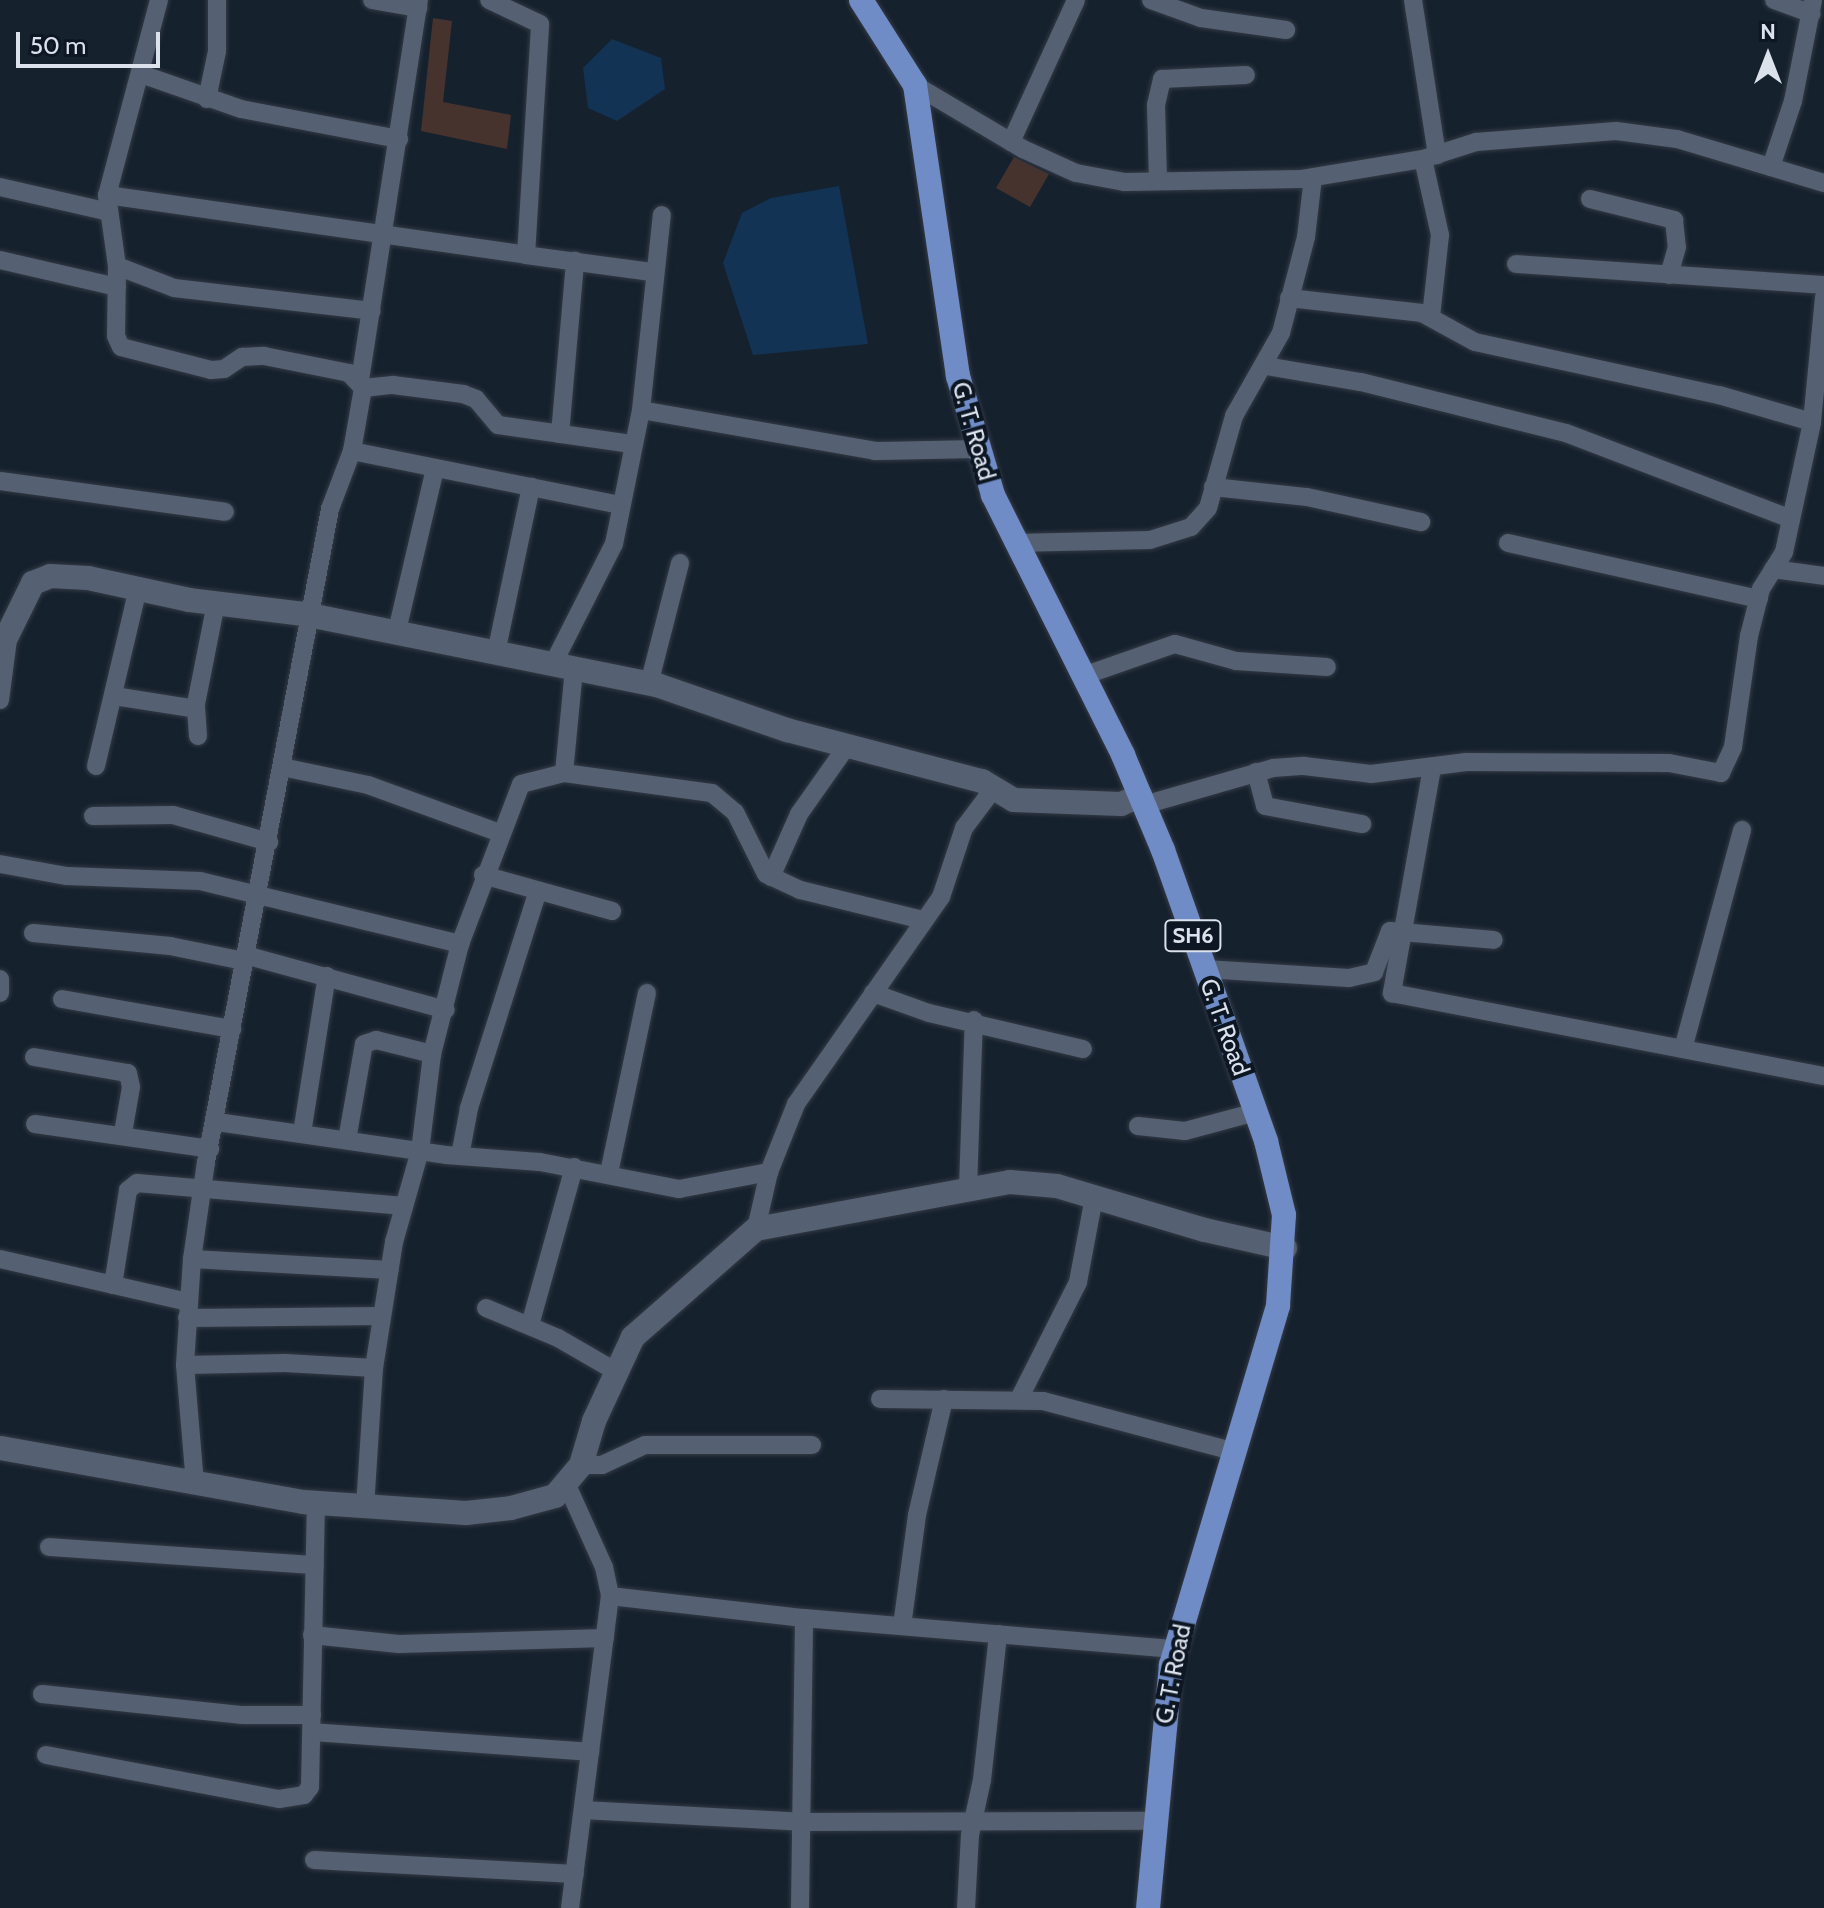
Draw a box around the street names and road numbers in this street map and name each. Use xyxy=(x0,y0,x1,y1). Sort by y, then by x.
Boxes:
street label: G. T. Road xyxy=(946,379,1002,483)
road number: SH6 xyxy=(1163,918,1223,954)
street label: G. T. Road xyxy=(1194,975,1256,1079)
street label: G. T. Road xyxy=(1149,1622,1197,1726)

